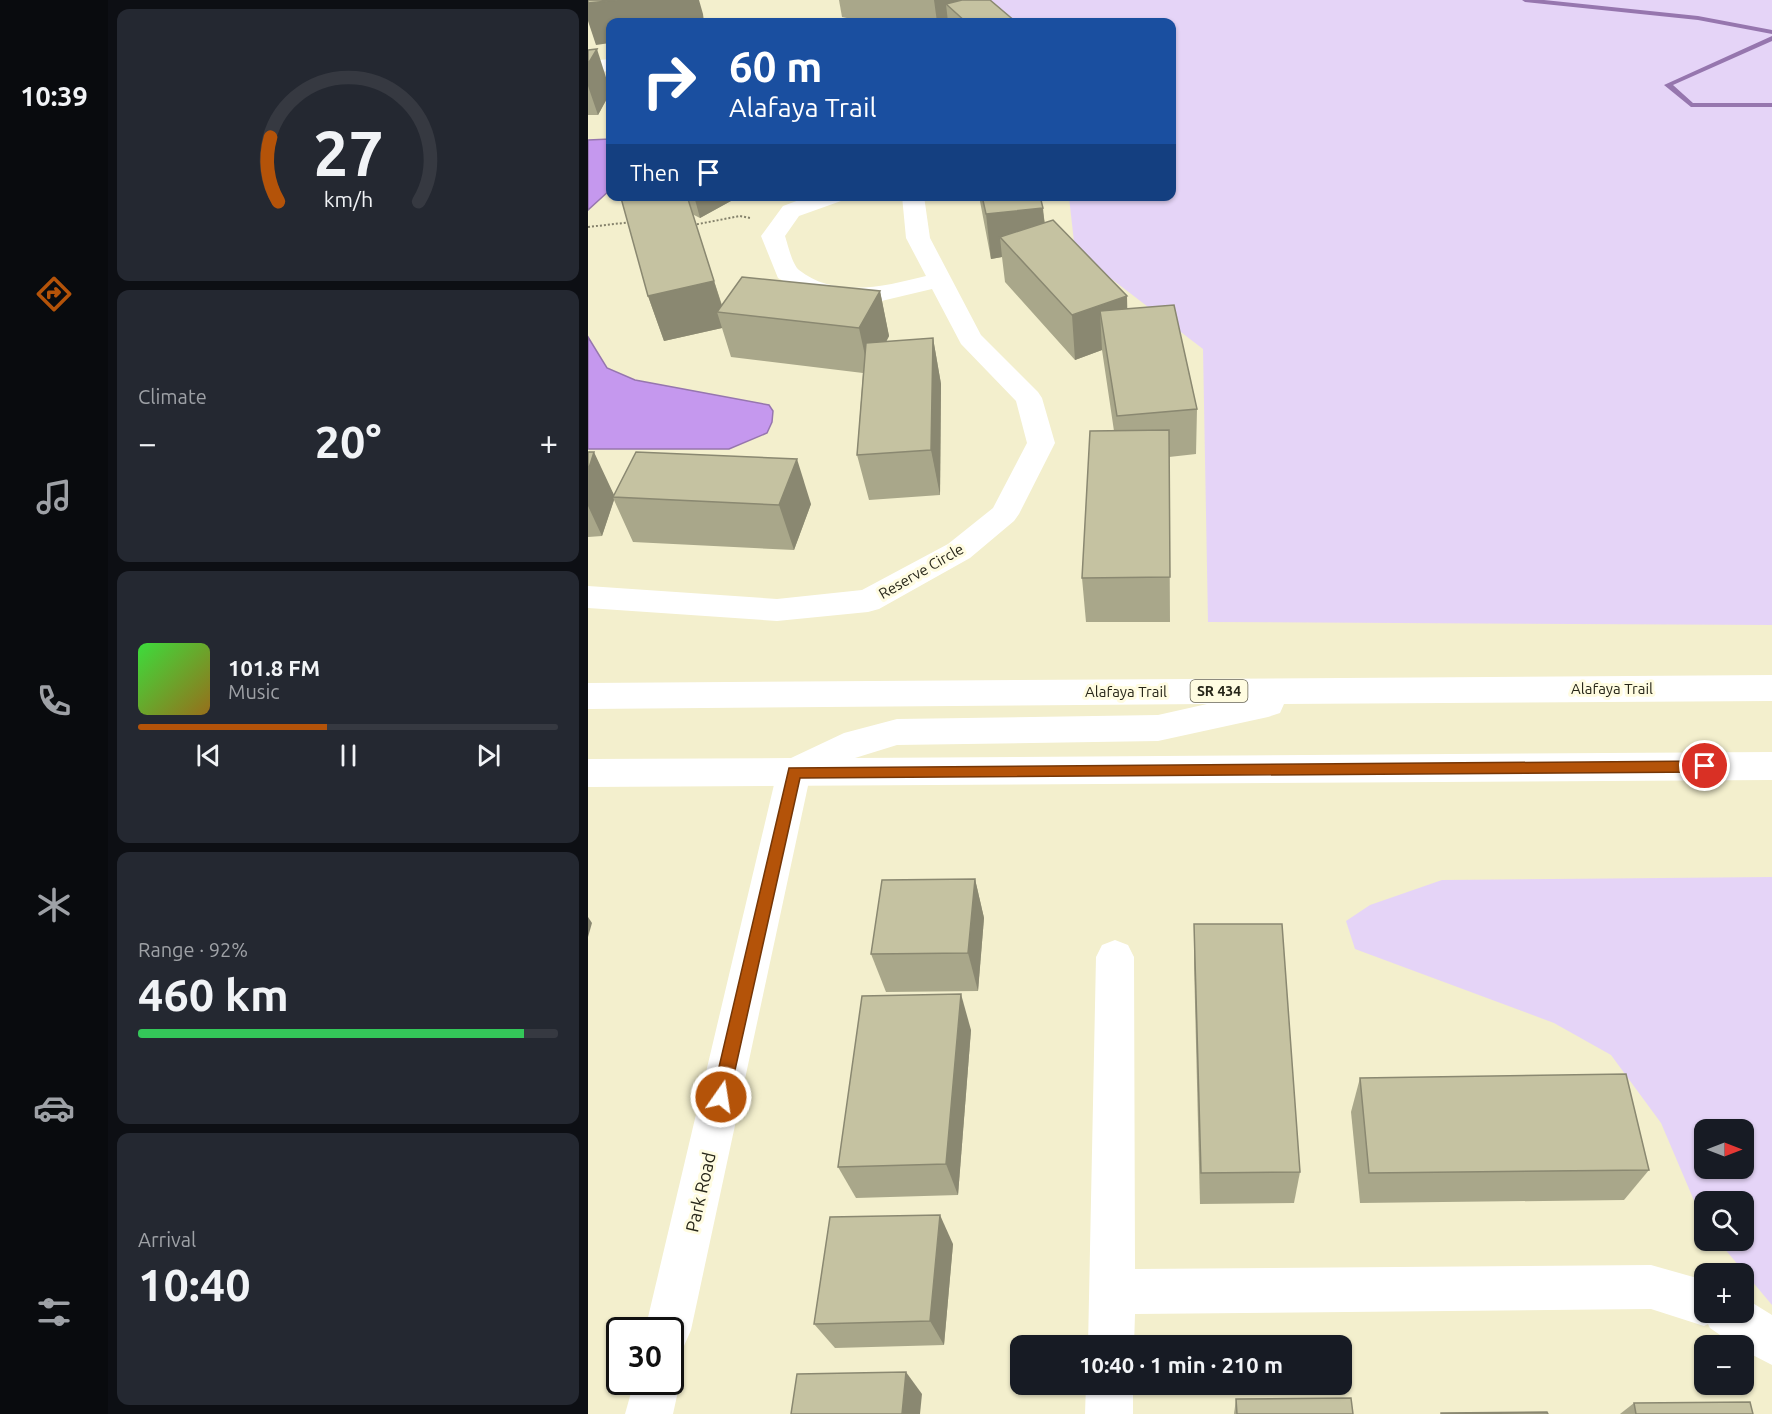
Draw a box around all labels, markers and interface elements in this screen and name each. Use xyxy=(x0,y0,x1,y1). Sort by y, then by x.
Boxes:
icon: right xyxy=(630,42,708,120)
text: 60 m xyxy=(729,43,823,90)
text: 10:39 xyxy=(20,81,88,111)
text: Alafaya Trail xyxy=(729,92,877,122)
text: 27 xyxy=(313,118,383,188)
icon: arrive xyxy=(692,156,725,189)
text: Then xyxy=(630,160,680,185)
text: km/h xyxy=(323,187,373,211)
icon: directions xyxy=(33,273,75,315)
text: Climate xyxy=(138,385,207,408)
text: 20° xyxy=(315,416,381,467)
text: − xyxy=(138,424,157,461)
text: + xyxy=(539,424,558,461)
icon: music xyxy=(33,476,75,518)
street label: Reserve Circle xyxy=(876,540,966,602)
text: 101.8 FM xyxy=(228,655,320,680)
icon: phone xyxy=(33,680,75,722)
text: Music xyxy=(228,680,280,703)
road number: SR 434 xyxy=(1190,680,1248,702)
street label: Alafaya Trail xyxy=(1571,680,1653,697)
street label: Alafaya Trail xyxy=(1085,683,1167,700)
icon: previous xyxy=(192,739,225,772)
icon: pause xyxy=(332,739,365,772)
icon: next xyxy=(472,739,505,772)
pin xyxy=(1679,740,1730,791)
icon: arrive xyxy=(1688,749,1721,782)
icon: climate xyxy=(33,884,75,926)
text: Range · 92% xyxy=(138,938,248,961)
text: 460 km xyxy=(138,969,289,1020)
position arrow xyxy=(689,1065,753,1129)
icon: car xyxy=(33,1087,75,1129)
north arrow xyxy=(1694,1119,1754,1179)
map controls xyxy=(1694,1119,1754,1395)
street label: Park Road xyxy=(681,1150,719,1234)
button: search xyxy=(1694,1191,1754,1251)
text: Arrival xyxy=(138,1228,196,1251)
text: 10:40 xyxy=(138,1259,251,1310)
button: + xyxy=(1694,1263,1754,1323)
icon: filters xyxy=(33,1291,75,1333)
speed limit sign: 30 xyxy=(606,1317,684,1395)
button: − xyxy=(1694,1335,1754,1395)
text: 10:40 · 1 min · 210 m xyxy=(1079,1352,1283,1377)

